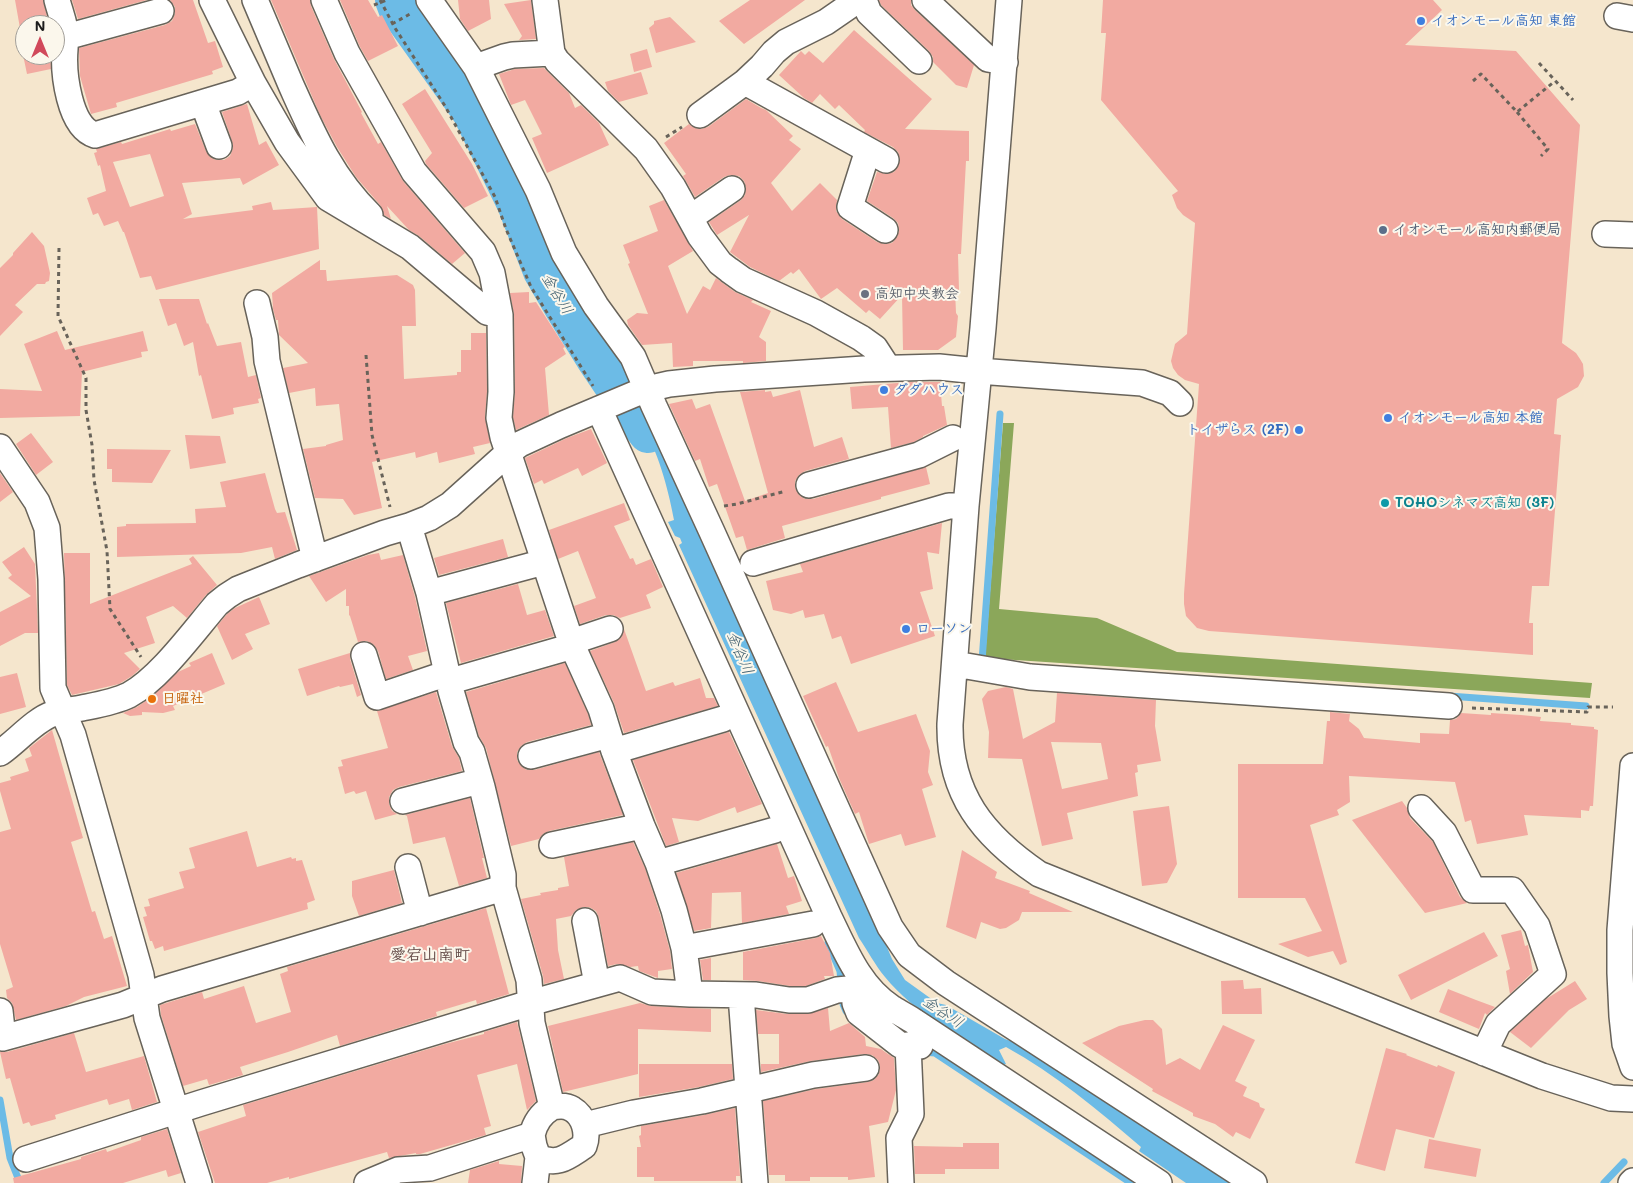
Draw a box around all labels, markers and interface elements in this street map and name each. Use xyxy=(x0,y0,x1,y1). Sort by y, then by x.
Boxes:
place label: イオンモール高知 東館 xyxy=(1431,13,1576,29)
north arrow xyxy=(15,15,65,65)
marker: イオンモール高知 東館 xyxy=(1415,15,1427,27)
text: N xyxy=(35,16,45,35)
place label: イオンモール高知内郵便局 xyxy=(1393,222,1561,238)
marker: イオンモール高知内郵便局 xyxy=(1377,224,1389,236)
water label: 金谷川 xyxy=(538,270,576,318)
place label: 高知中央教会 xyxy=(875,286,959,302)
marker: 高知中央教会 xyxy=(859,288,871,300)
place label: ダダハウス xyxy=(894,382,964,398)
marker: ダダハウス xyxy=(878,384,890,396)
place label: イオンモール高知 本館 xyxy=(1398,410,1543,426)
marker: イオンモール高知 本館 xyxy=(1382,412,1394,424)
place label: トイザらス (2F) xyxy=(1187,422,1289,438)
marker: トイザらス (2F) xyxy=(1293,424,1305,436)
place label: TOHOシネマズ高知 (3F) xyxy=(1395,495,1554,511)
marker: TOHOシネマズ高知 (3F) xyxy=(1379,497,1391,509)
place label: ローソン xyxy=(916,621,972,637)
marker: ローソン xyxy=(900,623,912,635)
water label: 金谷川 xyxy=(723,629,757,677)
place label: 日曜社 xyxy=(162,691,204,707)
marker: 日曜社 xyxy=(146,693,158,705)
district label: 愛宕山南町 xyxy=(390,945,470,965)
water label: 金谷川 xyxy=(919,992,967,1032)

